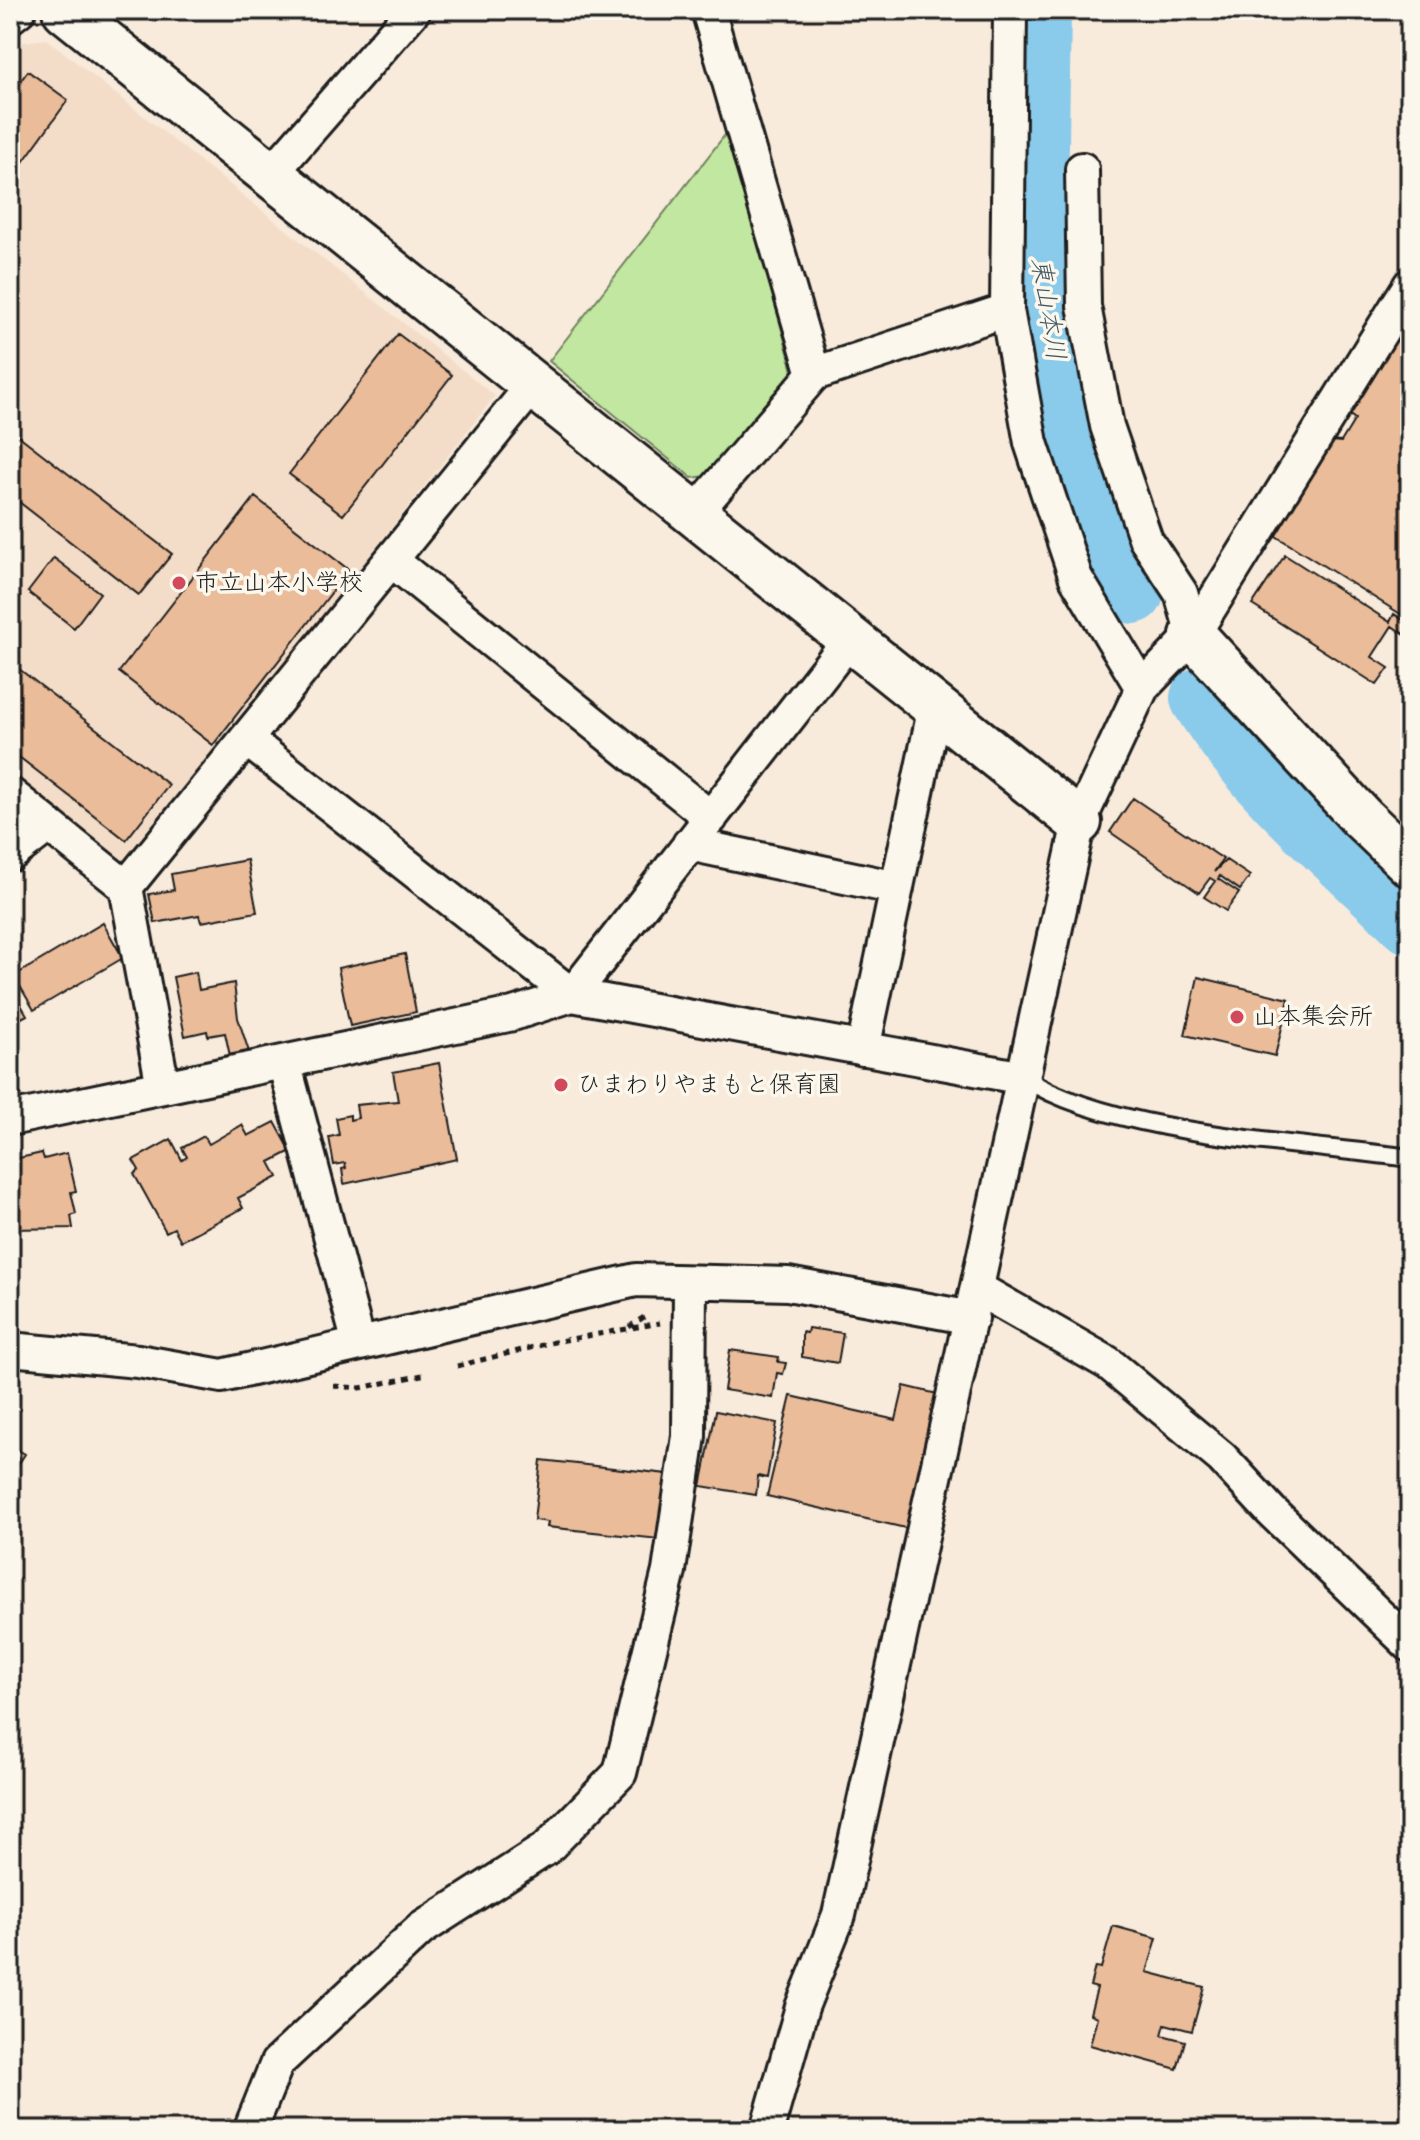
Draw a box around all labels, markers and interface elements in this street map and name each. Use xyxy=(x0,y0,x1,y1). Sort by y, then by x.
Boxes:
water label: 東山本川 xyxy=(1018,254,1076,364)
place label: 市立山本小学校 xyxy=(195,564,363,603)
marker: 市立山本小学校 xyxy=(170,574,188,592)
place label: 山本集会所 xyxy=(1253,998,1373,1037)
marker: 山本集会所 xyxy=(1228,1008,1246,1026)
place label: ひまわりやまもと保育園 xyxy=(577,1066,841,1105)
marker: ひまわりやまもと保育園 xyxy=(552,1076,570,1094)

